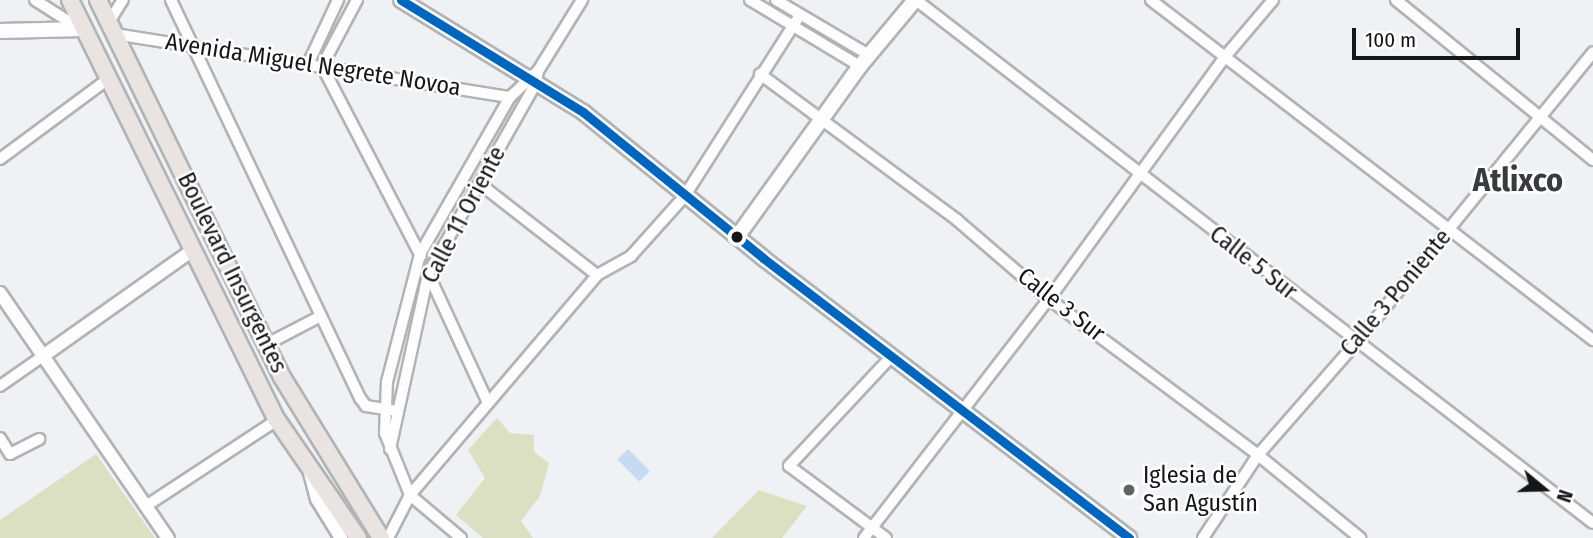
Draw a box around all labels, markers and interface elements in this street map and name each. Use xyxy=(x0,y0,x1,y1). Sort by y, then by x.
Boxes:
scale bar xyxy=(1355,14,1523,58)
street label: Avenida Miguel Negrete Novoa xyxy=(163,27,463,103)
text: 100 m xyxy=(1365,27,1416,53)
street label: Calle 11 Oriente xyxy=(416,142,512,288)
district label: Atlixco xyxy=(1473,161,1563,199)
street label: Boulevard Insurgentes xyxy=(171,168,293,378)
street label: Calle 5 Sur xyxy=(1204,220,1302,306)
street label: Calle 3 Poniente xyxy=(1335,224,1457,362)
unlabelled marker xyxy=(730,230,744,244)
street label: Calle 3 Sur xyxy=(1012,262,1110,348)
north arrow xyxy=(1509,454,1579,524)
place label: Iglesia de San Agustín xyxy=(1143,462,1258,518)
marker: Iglesia de San Agustín xyxy=(1121,482,1137,498)
text: N xyxy=(1552,487,1577,505)

